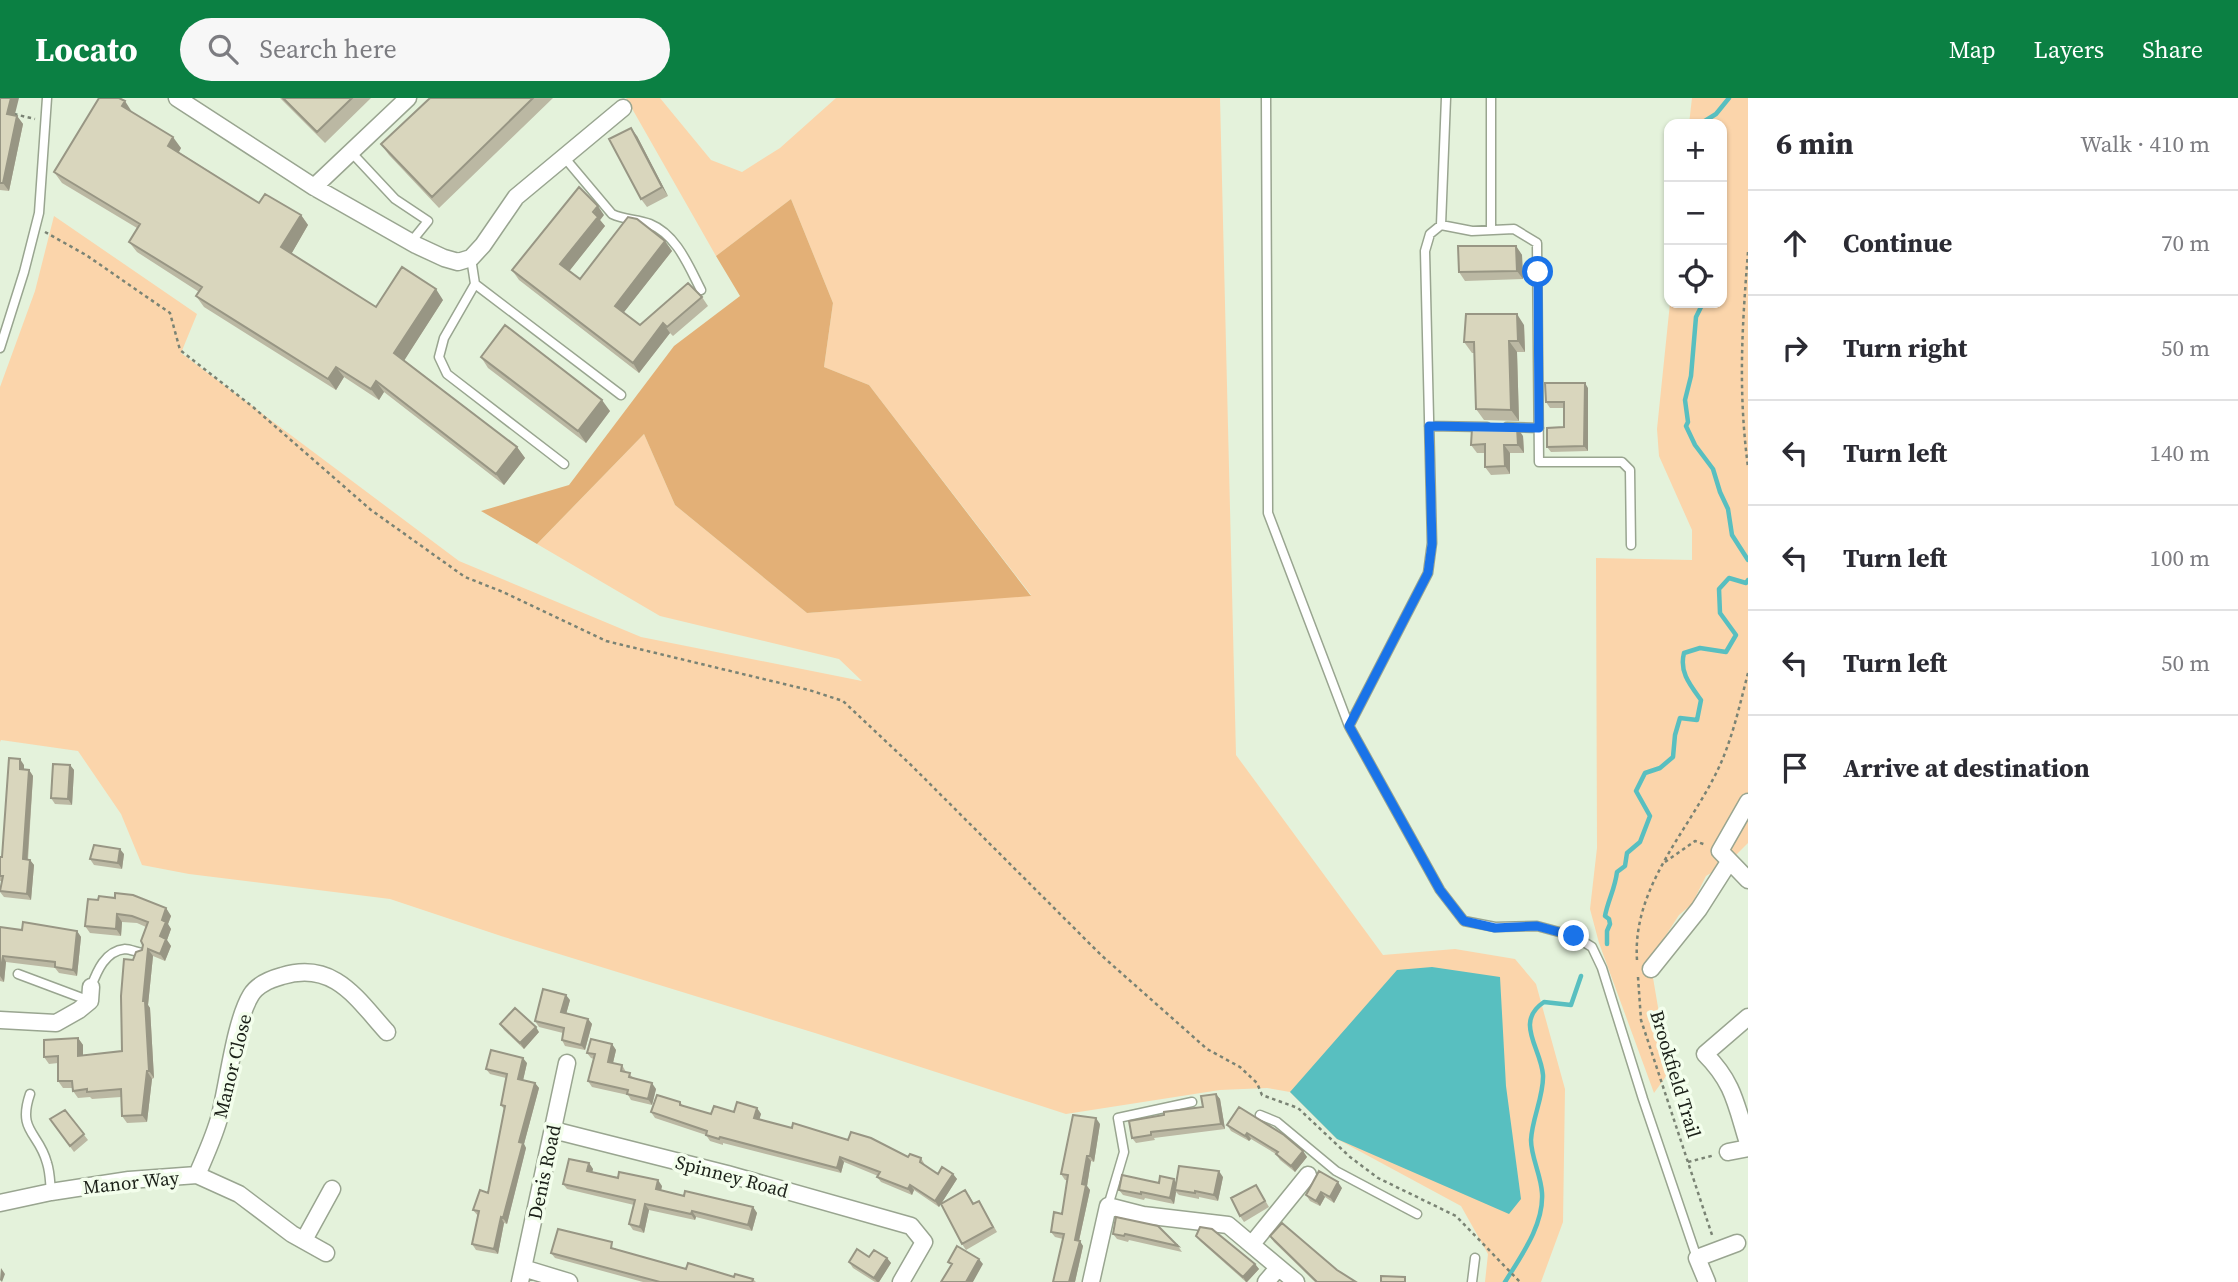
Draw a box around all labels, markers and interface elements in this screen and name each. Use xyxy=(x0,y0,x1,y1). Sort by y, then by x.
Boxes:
search box xyxy=(180,18,670,81)
text: Locato xyxy=(35,27,138,72)
icon: search xyxy=(204,30,242,68)
text: Search here xyxy=(260,31,397,67)
text: Map xyxy=(1949,33,1996,66)
text: Layers xyxy=(2034,33,2104,66)
text: Share xyxy=(2142,33,2203,66)
map controls xyxy=(1664,119,1727,308)
button: + xyxy=(1664,119,1727,182)
text: 6 min xyxy=(1776,123,1854,164)
text: Walk · 410 m xyxy=(2080,128,2210,160)
button: − xyxy=(1664,182,1727,245)
icon: ahead xyxy=(1776,224,1814,262)
text: Continue xyxy=(1843,225,1952,261)
text: 70 m xyxy=(2161,227,2210,259)
button: locate xyxy=(1664,245,1727,308)
route start xyxy=(1522,256,1553,287)
icon: right xyxy=(1776,329,1814,367)
text: Turn right xyxy=(1843,330,1967,366)
text: 50 m xyxy=(2161,332,2210,364)
icon: left xyxy=(1776,434,1814,472)
text: Turn left xyxy=(1843,435,1947,471)
text: 140 m xyxy=(2149,437,2210,469)
icon: left xyxy=(1776,539,1814,577)
text: Turn left xyxy=(1843,540,1947,576)
text: 100 m xyxy=(2149,542,2210,574)
icon: left xyxy=(1776,644,1814,682)
text: Turn left xyxy=(1843,645,1947,681)
text: 50 m xyxy=(2161,647,2210,679)
icon: arrive xyxy=(1776,749,1814,787)
text: Arrive at destination xyxy=(1843,750,2090,786)
route end xyxy=(1558,920,1589,951)
street label: Brookfield Trail xyxy=(1644,1007,1708,1141)
street label: Manor Close xyxy=(206,1011,258,1121)
street label: Denis Road xyxy=(521,1122,567,1222)
street label: Spinney Road xyxy=(673,1148,792,1204)
street label: Manor Way xyxy=(82,1164,181,1200)

